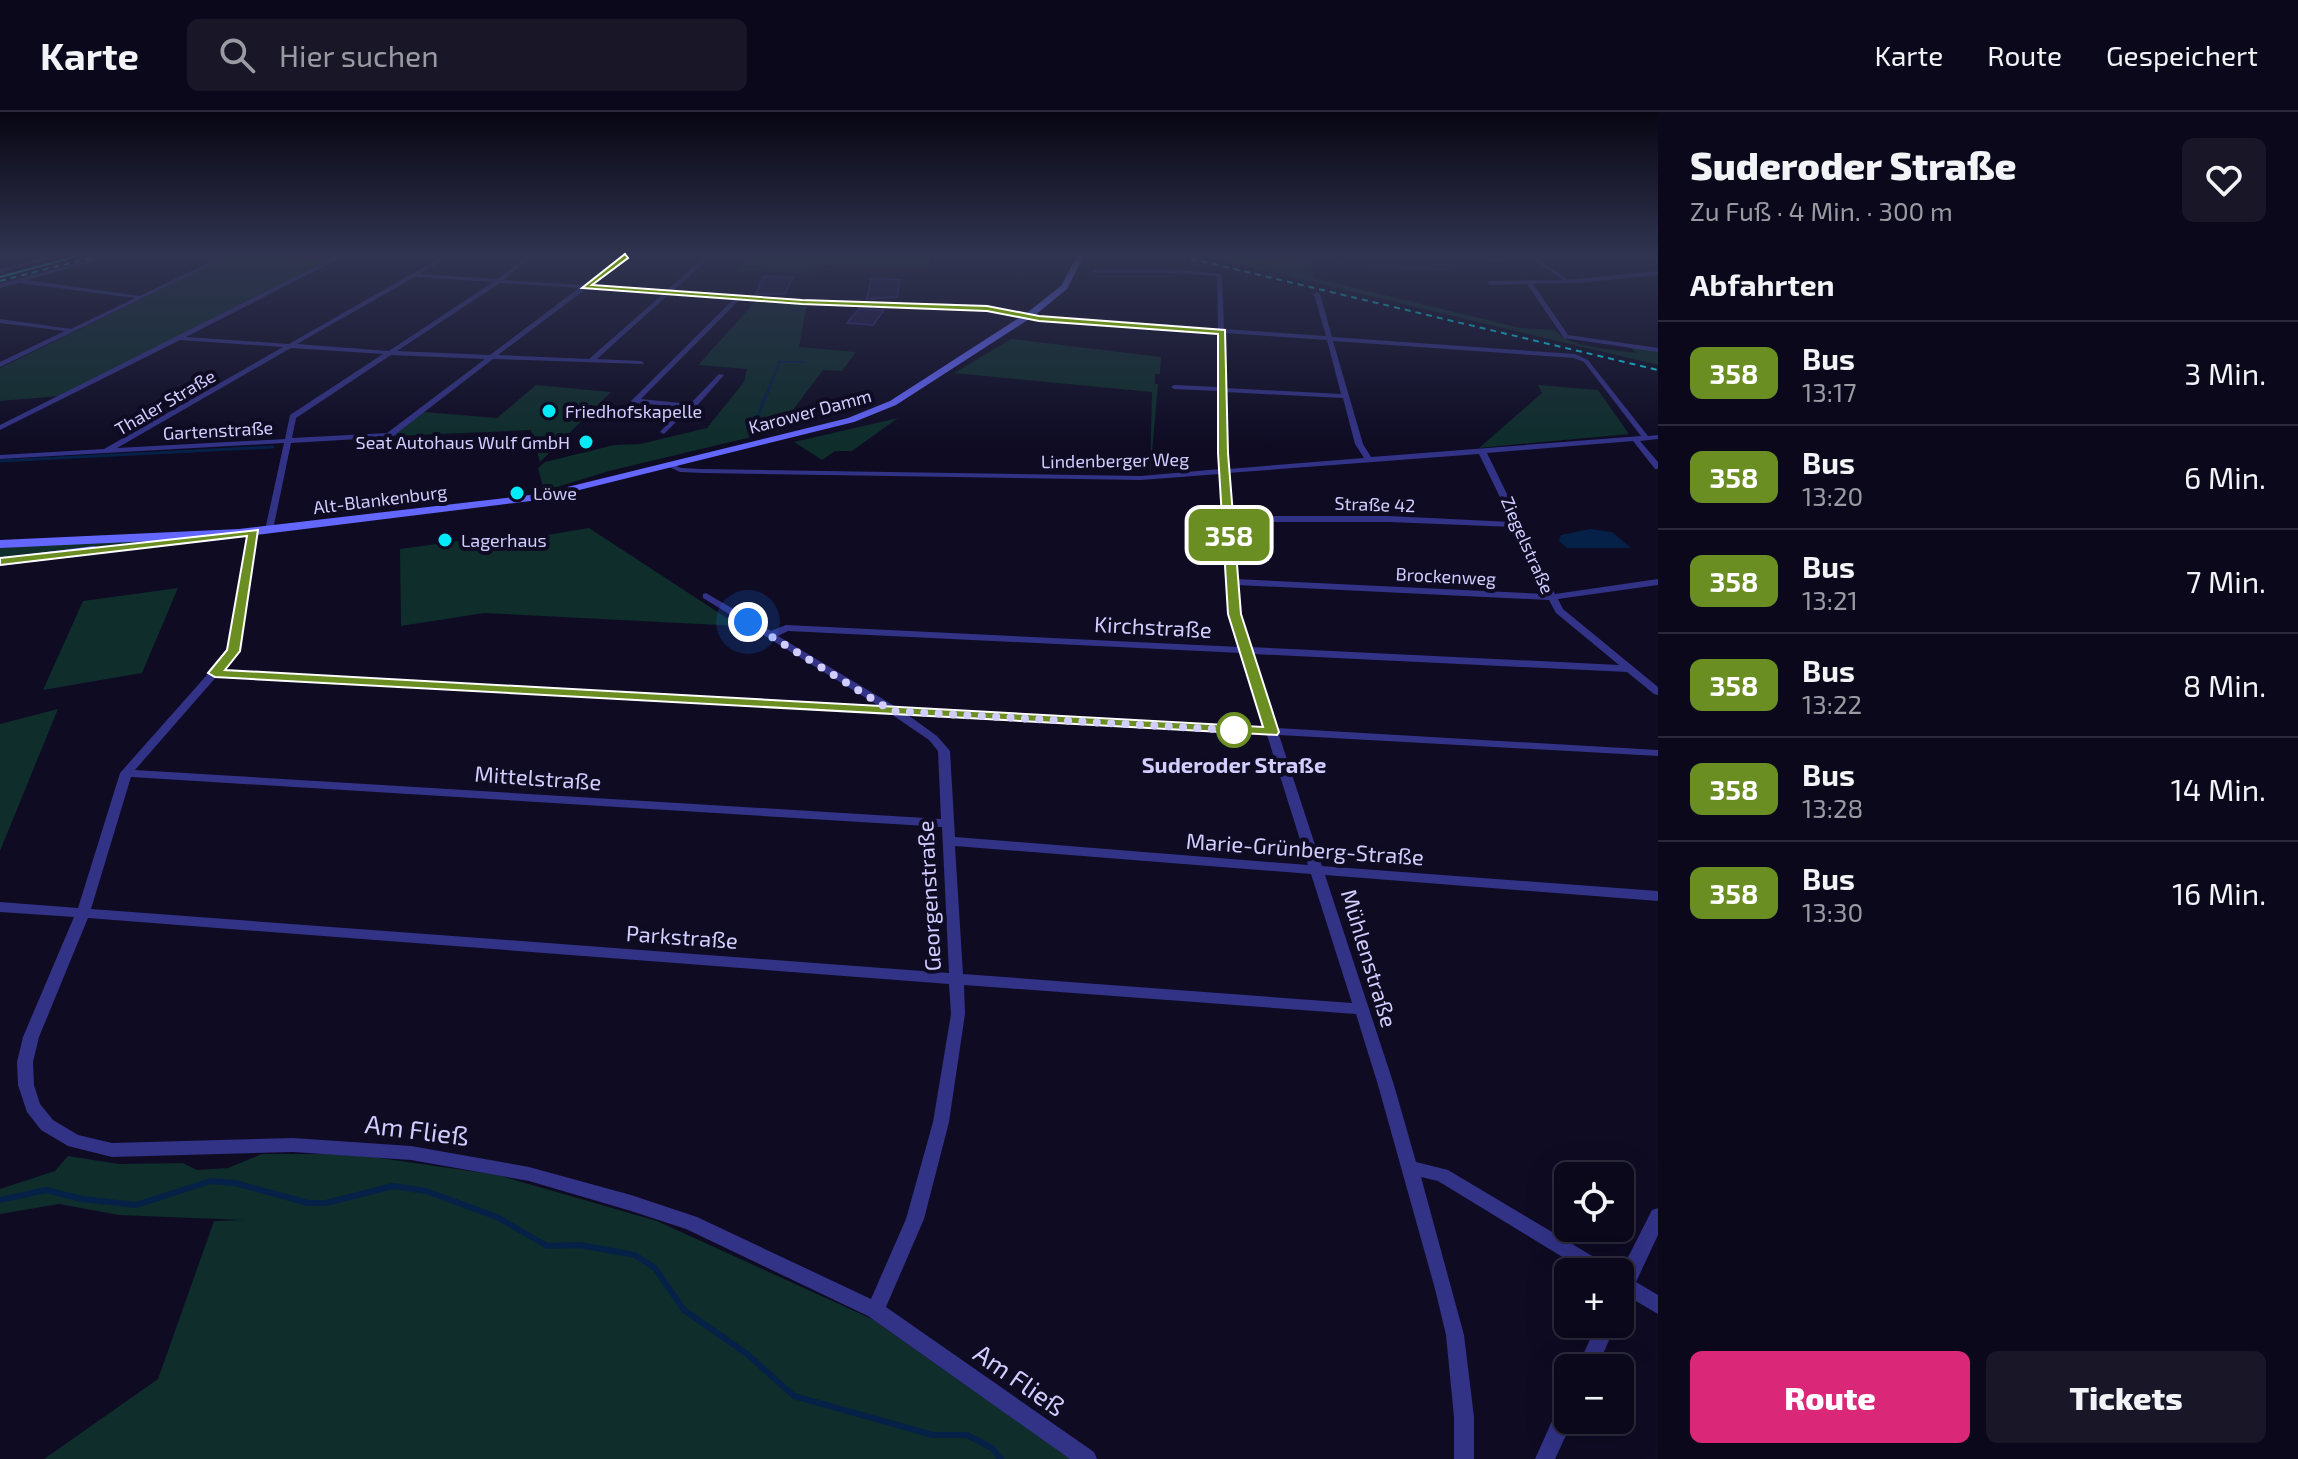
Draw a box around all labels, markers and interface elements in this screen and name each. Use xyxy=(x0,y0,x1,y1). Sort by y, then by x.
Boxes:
search box xyxy=(187,19,747,91)
text: Karte xyxy=(40,32,139,78)
icon: search xyxy=(215,33,259,77)
text: Hier suchen xyxy=(279,37,439,73)
text: Karte xyxy=(1874,38,1943,72)
text: Route xyxy=(1987,38,2062,72)
text: Gespeichert xyxy=(2106,38,2258,72)
button: heart xyxy=(2182,138,2266,222)
text: Suderoder Straße xyxy=(1690,142,2016,188)
text: Zu Fuß · 4 Min. · 300 m xyxy=(1690,195,1953,226)
text: Abfahrten xyxy=(1690,266,1835,302)
text: Bus xyxy=(1802,340,1855,376)
text: 3 Min. xyxy=(2185,355,2266,391)
text: 358 xyxy=(1710,356,1758,390)
street label: Thaler Straße xyxy=(111,364,219,440)
text: 13:17 xyxy=(1802,376,1857,407)
street label: Karower Damm xyxy=(746,384,874,438)
place label: Friedhofskapelle xyxy=(565,400,702,422)
marker: Friedhofskapelle xyxy=(540,402,558,420)
street label: Gartenstraße xyxy=(162,416,274,444)
place label: Seat Autohaus Wulf GmbH xyxy=(356,431,570,453)
marker: Seat Autohaus Wulf GmbH xyxy=(577,433,595,451)
text: Bus xyxy=(1802,444,1855,480)
street label: Lindenberger Weg xyxy=(1041,448,1189,472)
text: 6 Min. xyxy=(2184,459,2266,495)
text: 358 xyxy=(1710,460,1758,494)
street label: Alt-Blankenburg xyxy=(312,480,448,518)
text: 13:20 xyxy=(1802,480,1863,511)
place label: Löwe xyxy=(533,482,577,504)
marker: Löwe xyxy=(508,484,526,502)
street label: Straße 42 xyxy=(1334,492,1416,516)
street label: Ziegelstraße xyxy=(1497,493,1559,597)
line badge: 358 xyxy=(1183,509,1275,561)
text: 358 xyxy=(1205,518,1253,552)
place label: Lagerhaus xyxy=(461,529,547,551)
marker: Lagerhaus xyxy=(436,531,454,549)
text: Bus xyxy=(1802,548,1855,584)
street label: Brockenweg xyxy=(1395,562,1497,590)
text: 7 Min. xyxy=(2186,563,2266,599)
text: 358 xyxy=(1710,564,1758,598)
text: 13:21 xyxy=(1802,584,1858,615)
your location xyxy=(728,602,768,642)
street label: Kirchstraße xyxy=(1094,610,1212,642)
text: Bus xyxy=(1802,652,1855,688)
text: 8 Min. xyxy=(2183,667,2266,703)
text: 358 xyxy=(1710,668,1758,702)
text: 13:22 xyxy=(1802,688,1862,719)
marker: Suderoder Straße xyxy=(1217,713,1251,747)
place label: Suderoder Straße xyxy=(1142,751,1326,777)
text: Bus xyxy=(1802,756,1855,792)
street label: Mittelstraße xyxy=(474,760,602,794)
text: 14 Min. xyxy=(2171,771,2266,807)
text: 358 xyxy=(1710,772,1758,806)
text: 13:28 xyxy=(1802,792,1863,823)
street label: Georgenstraße xyxy=(911,820,945,972)
street label: Marie-Grünberg-Straße xyxy=(1185,827,1425,869)
text: Bus xyxy=(1802,860,1855,896)
text: 16 Min. xyxy=(2172,875,2266,911)
text: 358 xyxy=(1710,876,1758,910)
street label: Mühlenstraße xyxy=(1337,886,1403,1030)
text: 13:30 xyxy=(1802,896,1863,927)
street label: Parkstraße xyxy=(625,919,739,953)
street label: Am Fließ xyxy=(363,1107,471,1151)
map controls xyxy=(1554,1162,1634,1434)
button: locate xyxy=(1554,1162,1634,1242)
button: + xyxy=(1554,1258,1634,1338)
street label: Am Fließ xyxy=(968,1336,1072,1422)
button: Route xyxy=(1690,1351,1970,1443)
button: Tickets xyxy=(1986,1351,2266,1443)
button: − xyxy=(1554,1354,1634,1434)

